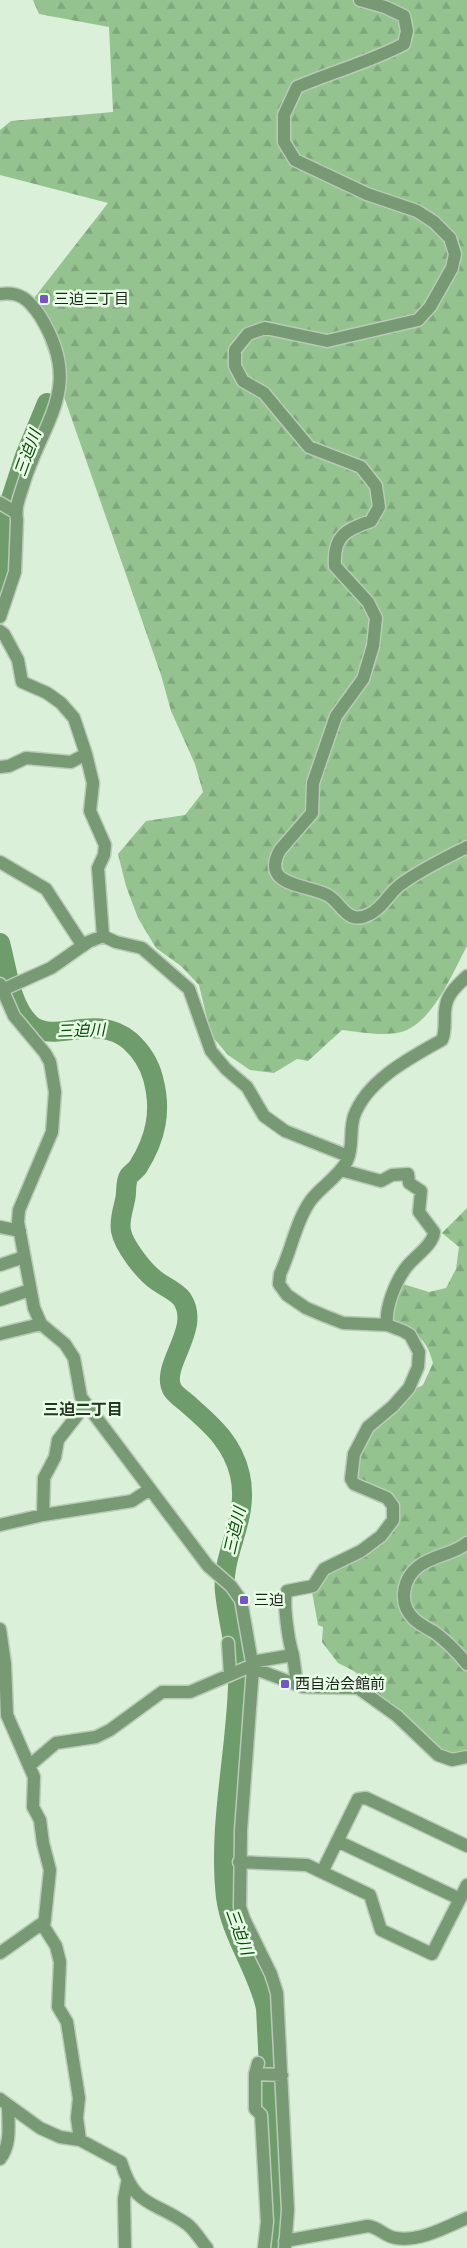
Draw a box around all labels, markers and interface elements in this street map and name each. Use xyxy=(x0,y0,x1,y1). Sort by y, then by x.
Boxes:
place label: 三迫三丁目 xyxy=(54,288,129,311)
marker: 三迫三丁目 xyxy=(38,293,50,305)
water label: 三迫川 xyxy=(9,424,48,480)
water label: 三迫川 xyxy=(57,1018,107,1044)
district label: 三迫二丁目 xyxy=(43,1398,123,1422)
water label: 三迫川 xyxy=(218,1503,253,1557)
place label: 三迫 xyxy=(254,1589,284,1612)
marker: 三迫 xyxy=(238,1594,250,1606)
place label: 西自治会館前 xyxy=(295,1673,385,1696)
marker: 西自治会館前 xyxy=(279,1678,291,1690)
water label: 三迫川 xyxy=(220,1905,259,1961)

